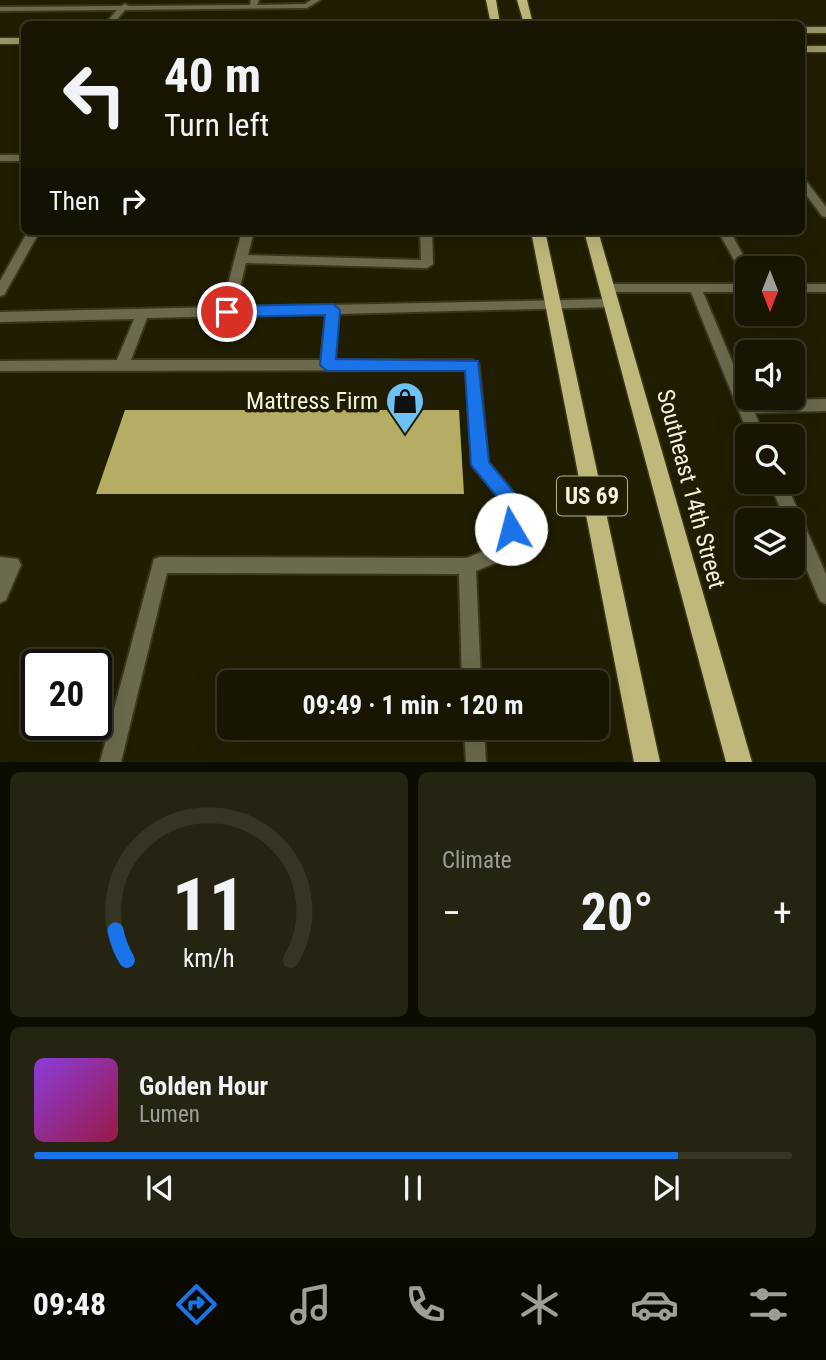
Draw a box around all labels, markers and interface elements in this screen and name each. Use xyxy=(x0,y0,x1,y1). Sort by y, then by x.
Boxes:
text: 40 m xyxy=(164,47,261,104)
icon: left xyxy=(49,49,140,140)
text: Turn left xyxy=(164,106,269,144)
icon: right xyxy=(114,182,152,220)
text: Then xyxy=(49,186,100,216)
north arrow xyxy=(735,256,805,326)
map controls xyxy=(735,256,805,578)
pin xyxy=(197,282,257,342)
icon: arrive xyxy=(208,293,246,331)
button: sound xyxy=(735,340,805,410)
shop icon: Mattress Firm xyxy=(384,380,426,435)
street label: Southeast 14th Street xyxy=(651,386,731,592)
place label: Mattress Firm xyxy=(246,387,378,415)
button: search xyxy=(735,424,805,494)
road number: US 69 xyxy=(557,476,627,516)
position arrow xyxy=(474,492,548,566)
button: layers xyxy=(735,508,805,578)
speed limit sign: 20 xyxy=(21,649,112,740)
text: 09:49 · 1 min · 120 m xyxy=(303,690,523,720)
text: Climate xyxy=(442,847,512,874)
text: 11 xyxy=(172,863,246,949)
text: 20° xyxy=(581,882,653,943)
text: − xyxy=(442,891,461,935)
text: + xyxy=(773,891,792,935)
text: km/h xyxy=(183,944,235,973)
text: Golden Hour xyxy=(139,1071,268,1101)
text: Lumen xyxy=(139,1101,200,1128)
icon: previous xyxy=(141,1169,179,1207)
icon: pause xyxy=(394,1169,432,1207)
icon: next xyxy=(647,1169,685,1207)
icon: directions xyxy=(172,1280,221,1329)
icon: music xyxy=(286,1280,335,1329)
icon: phone xyxy=(401,1280,450,1329)
icon: climate xyxy=(515,1280,564,1329)
icon: car xyxy=(630,1280,679,1329)
icon: filters xyxy=(744,1280,793,1329)
text: 09:48 xyxy=(33,1285,106,1323)

